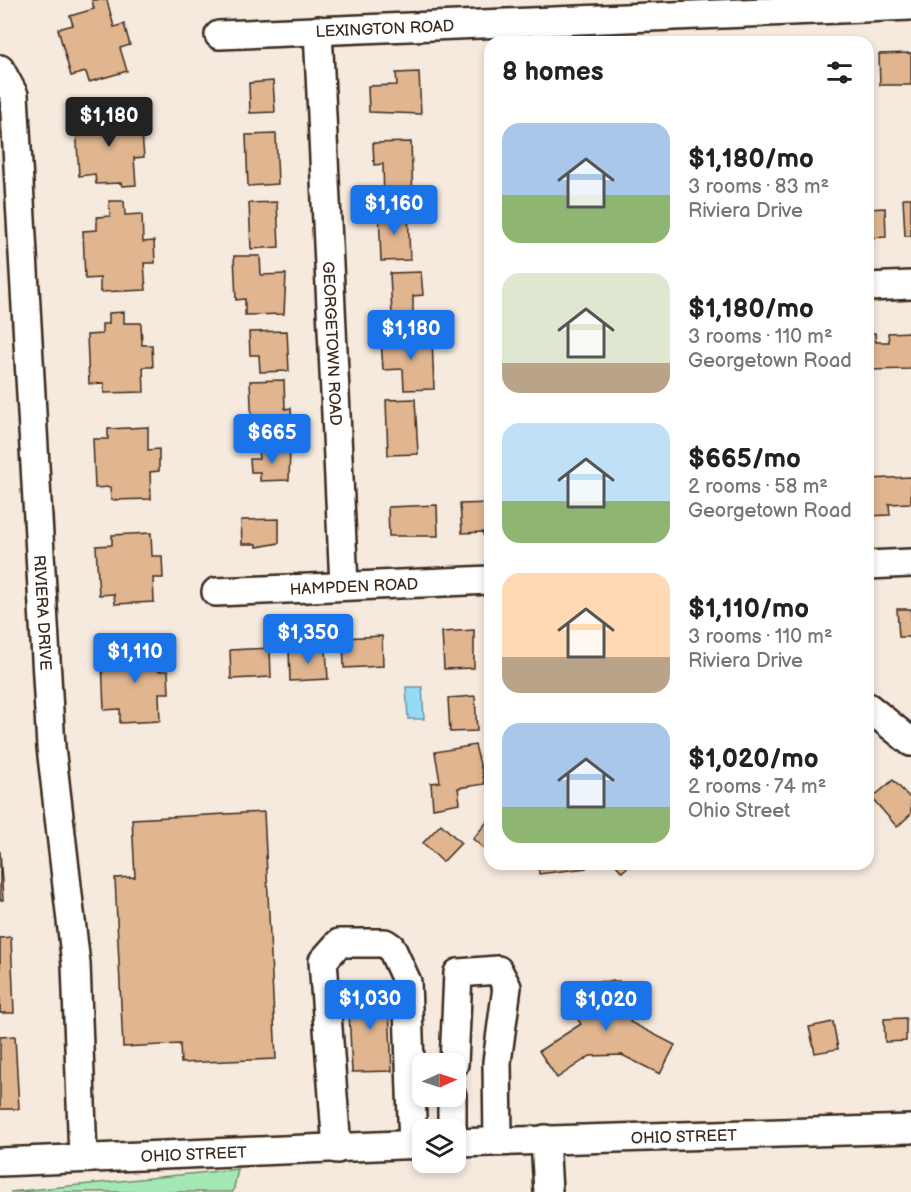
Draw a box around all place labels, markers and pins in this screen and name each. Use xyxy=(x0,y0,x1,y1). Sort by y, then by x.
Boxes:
pin: $1,180 xyxy=(60,97,158,148)
pin: $1,160 xyxy=(345,185,443,236)
pin: $1,180 xyxy=(362,310,460,361)
pin: $665 xyxy=(236,414,308,465)
pin: $1,350 xyxy=(259,614,357,665)
pin: $1,110 xyxy=(86,633,184,684)
pin: $1,030 xyxy=(321,980,419,1031)
pin: $1,020 xyxy=(557,981,655,1032)

